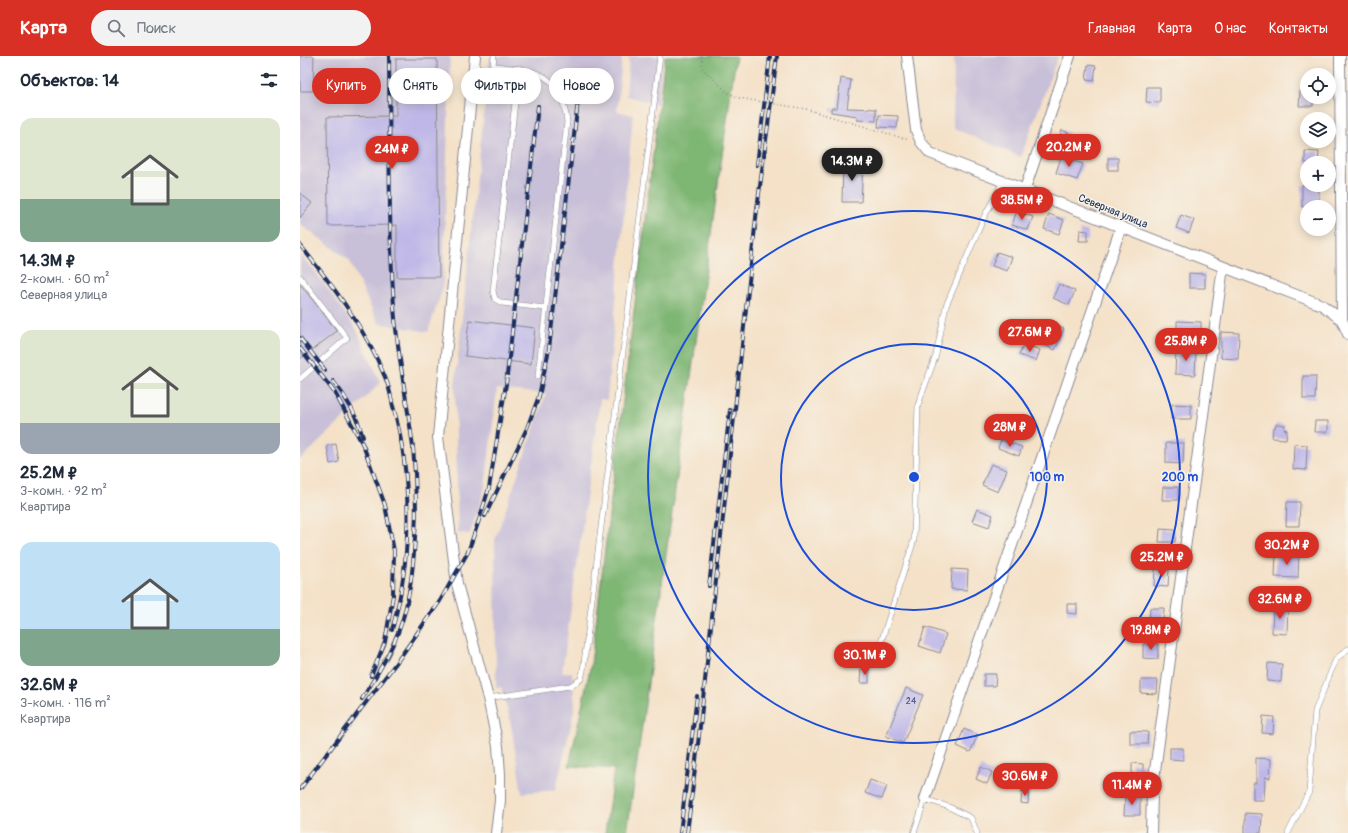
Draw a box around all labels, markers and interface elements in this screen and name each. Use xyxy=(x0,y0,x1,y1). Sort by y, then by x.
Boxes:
search box xyxy=(91,10,371,46)
text: Карта xyxy=(20,16,67,40)
icon: search xyxy=(105,17,127,39)
text: Поиск xyxy=(137,19,176,38)
text: Главная xyxy=(1088,20,1135,37)
text: Карта xyxy=(1157,20,1192,37)
text: О нас xyxy=(1214,20,1247,37)
text: Контакты xyxy=(1269,20,1328,37)
chip: Купить xyxy=(312,68,381,104)
chip: Снять xyxy=(389,68,453,104)
chip: Фильтры xyxy=(461,68,541,104)
chip: Новое xyxy=(549,68,614,104)
map controls xyxy=(1300,68,1336,236)
button: locate xyxy=(1300,68,1336,104)
icon: filters xyxy=(258,69,280,91)
text: Объектов: 14 xyxy=(20,70,119,91)
button: layers xyxy=(1300,112,1336,148)
pin: 20.2M ₽ xyxy=(1032,134,1106,168)
pin: 24M ₽ xyxy=(364,136,420,170)
text: 20.2M ₽ xyxy=(1046,139,1092,155)
text: 24M ₽ xyxy=(375,141,409,157)
icon: home xyxy=(114,144,186,216)
pin: 14.3M ₽ xyxy=(815,148,889,182)
text: 14.3M ₽ xyxy=(831,153,873,169)
button: + xyxy=(1300,156,1336,192)
pin: 38.5M ₽ xyxy=(985,187,1059,221)
street label: Северная улица xyxy=(1076,191,1150,231)
text: 38.5M ₽ xyxy=(1000,192,1044,208)
button: − xyxy=(1300,200,1336,236)
text: 14.3M ₽ xyxy=(20,250,76,271)
text: 2-комн. · 60 m² xyxy=(20,271,110,287)
text: Северная улица xyxy=(20,287,107,303)
pin: 27.6M ₽ xyxy=(993,319,1067,353)
text: 27.6M ₽ xyxy=(1008,324,1052,340)
pin: 25.8M ₽ xyxy=(1149,328,1223,362)
text: 25.8M ₽ xyxy=(1164,333,1208,349)
icon: home xyxy=(114,356,186,428)
pin: 28M ₽ xyxy=(982,414,1038,448)
text: 28M ₽ xyxy=(993,419,1027,435)
text: 25.2M ₽ xyxy=(20,462,78,483)
centre of rings xyxy=(907,470,921,484)
text: 100 m xyxy=(1030,470,1065,485)
text: 200 m xyxy=(1162,470,1199,485)
text: 3-комн. · 92 m² xyxy=(20,483,107,499)
text: Квартира xyxy=(20,499,71,515)
pin: 30.2M ₽ xyxy=(1250,532,1324,566)
text: 30.2M ₽ xyxy=(1264,537,1310,553)
pin: 25.2M ₽ xyxy=(1125,544,1199,578)
text: 25.2M ₽ xyxy=(1140,549,1184,565)
icon: home xyxy=(114,568,186,640)
pin: 32.6M ₽ xyxy=(1243,586,1317,620)
text: 32.6M ₽ xyxy=(1258,591,1302,607)
pin: 19.8M ₽ xyxy=(1114,617,1188,651)
text: 19.8M ₽ xyxy=(1130,622,1172,638)
pin: 30.1M ₽ xyxy=(828,642,902,676)
text: 30.1M ₽ xyxy=(843,647,887,663)
text: 32.6M ₽ xyxy=(20,674,79,695)
text: 3-комн. · 116 m² xyxy=(20,695,111,711)
house number: 24 xyxy=(906,696,917,707)
text: Квартира xyxy=(20,711,71,727)
pin: 30.6M ₽ xyxy=(988,763,1062,797)
text: 30.6M ₽ xyxy=(1002,768,1048,784)
pin: 11.4M ₽ xyxy=(1095,772,1169,806)
text: 11.4M ₽ xyxy=(1112,777,1152,793)

